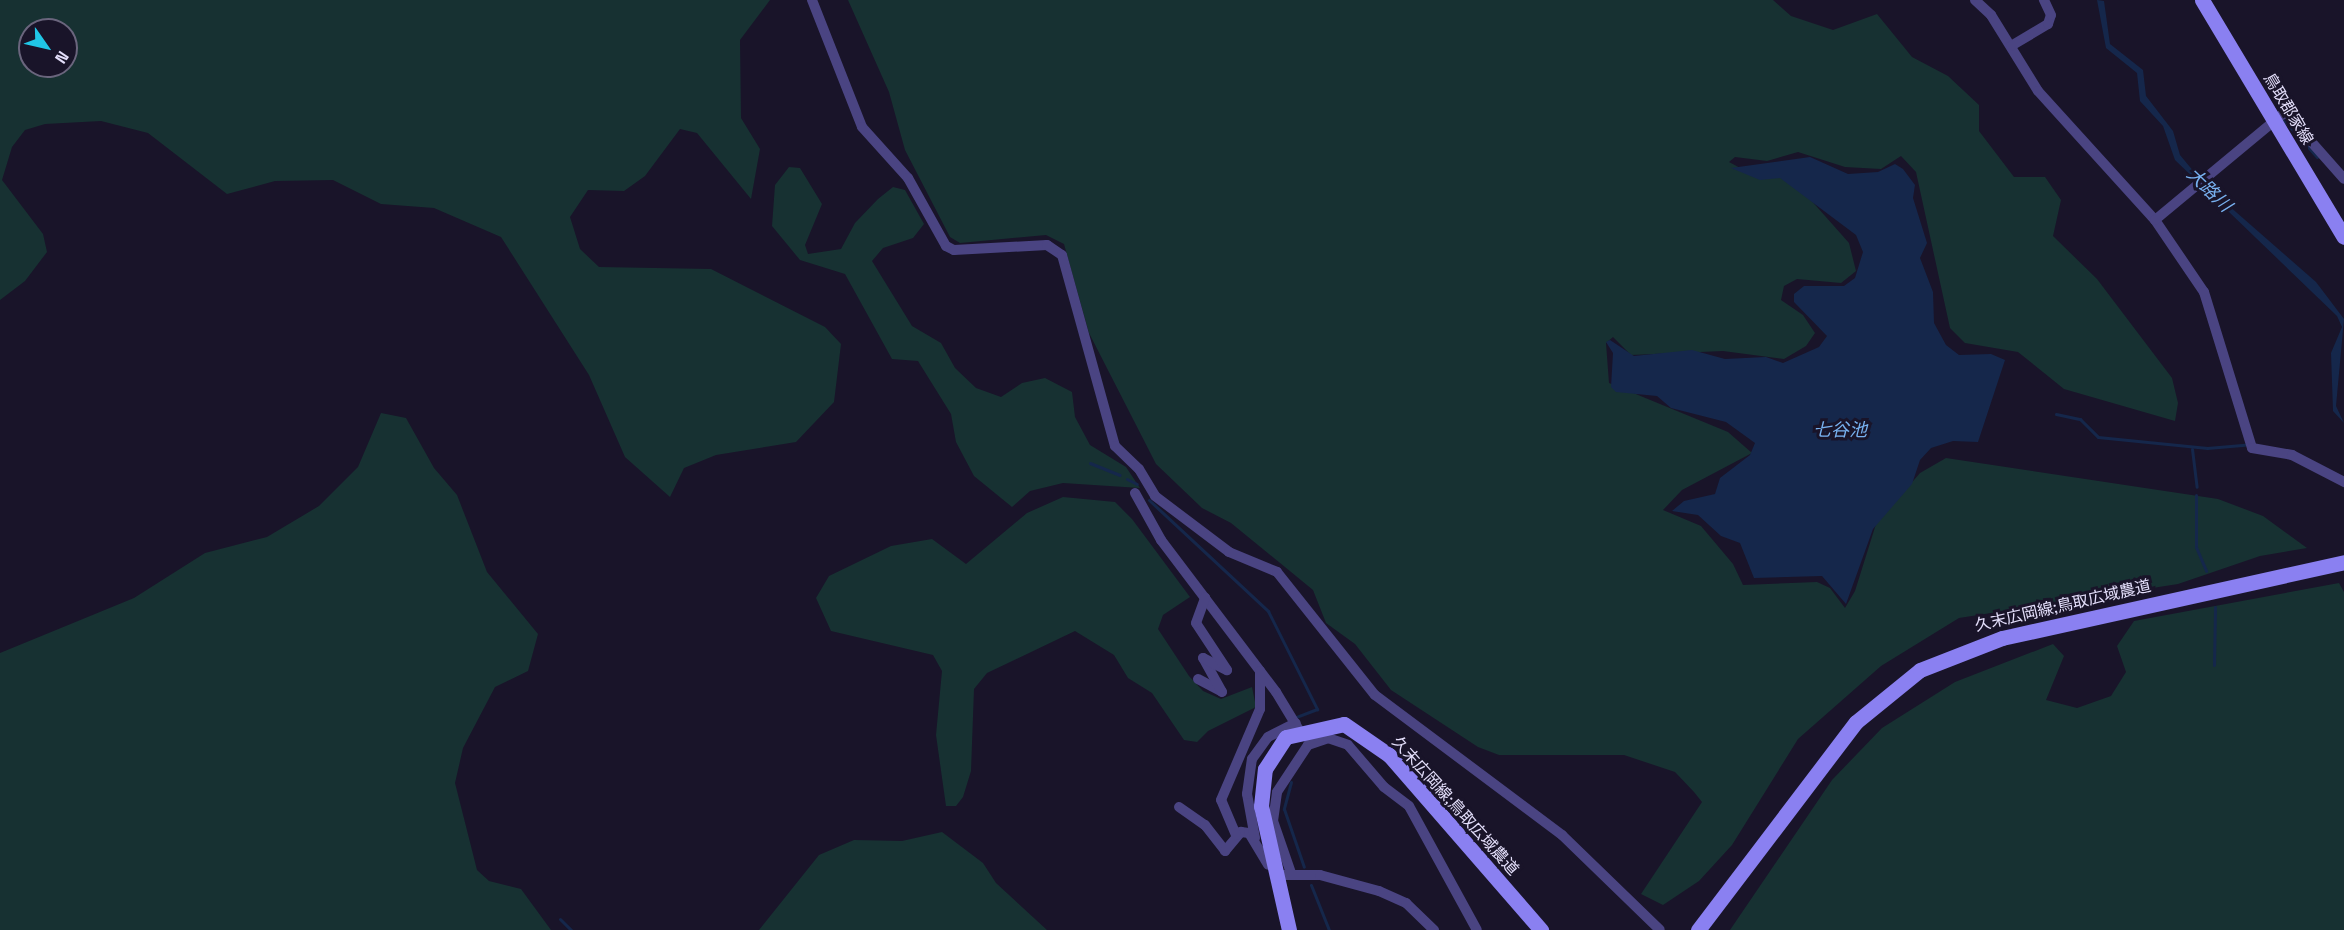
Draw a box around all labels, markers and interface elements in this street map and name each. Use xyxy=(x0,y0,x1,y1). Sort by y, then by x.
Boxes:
north arrow xyxy=(18,18,78,78)
text: N xyxy=(50,47,73,68)
street label: 鳥取郡家線 xyxy=(2259,70,2317,148)
water label: 大路川 xyxy=(2182,163,2236,217)
water label: 七谷池 xyxy=(1813,419,1867,441)
street label: 久末広岡線;鳥取広域農道 xyxy=(1973,576,2153,636)
street label: 久末広岡線;鳥取広域農道 xyxy=(1388,733,1522,879)

